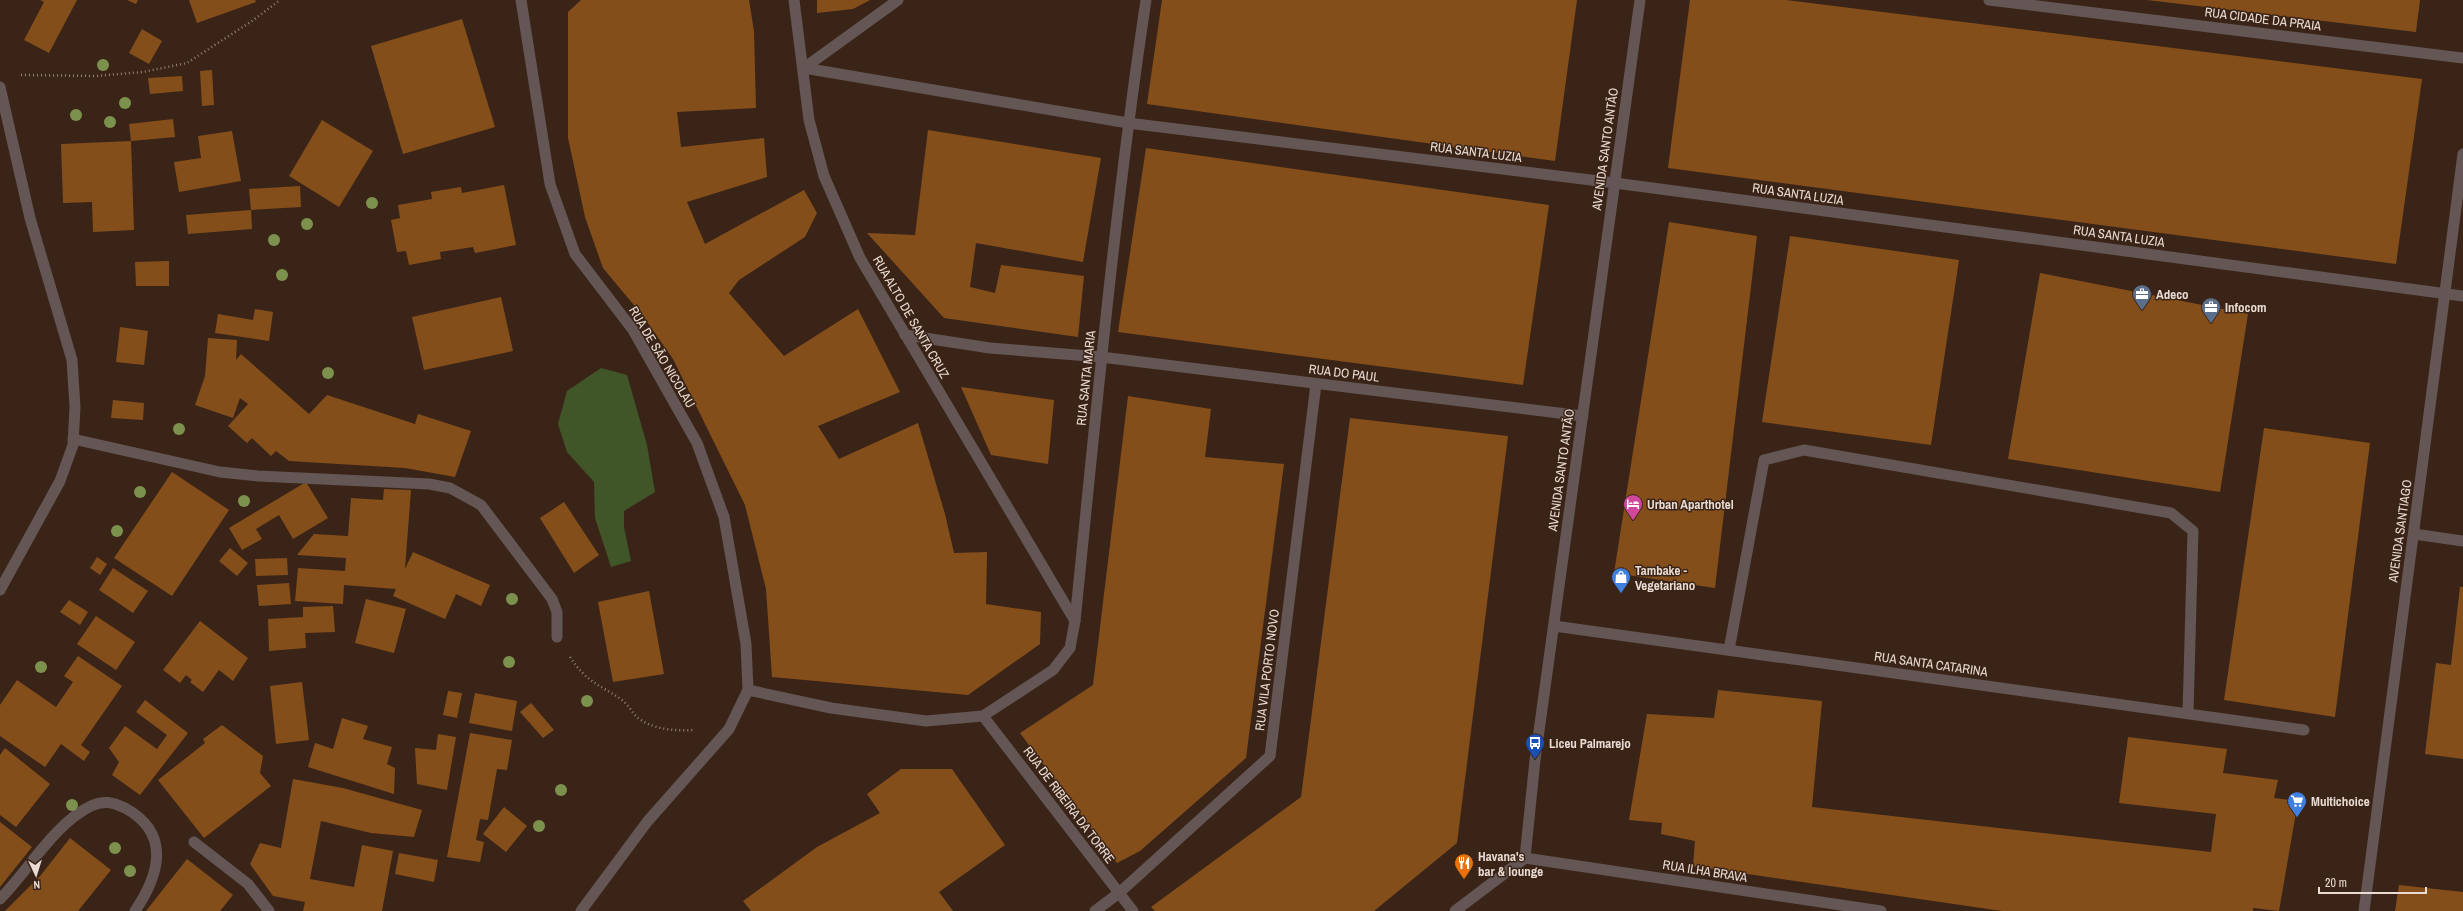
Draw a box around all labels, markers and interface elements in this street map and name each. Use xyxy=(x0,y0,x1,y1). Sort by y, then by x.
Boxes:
street label: RUA CIDADE DA PRAIA xyxy=(2204,3,2323,35)
street label: AVENIDA SANTO ANTÃO xyxy=(1588,87,1622,212)
street label: RUA SANTA LUZIA xyxy=(1429,138,1524,166)
street label: RUA SANTA LUZIA xyxy=(1751,179,1846,209)
street label: RUA SANTA LUZIA xyxy=(2072,221,2167,251)
street label: RUA ALTO DE SANTA CRUZ xyxy=(869,253,953,382)
office icon: Adeco xyxy=(2131,283,2153,311)
place label: Adeco xyxy=(2156,286,2189,303)
office icon: Infocom xyxy=(2200,296,2222,324)
place label: Infocom xyxy=(2225,299,2266,316)
street label: RUA DE SÃO NICOLAU xyxy=(625,303,699,411)
street label: RUA SANTA MARIA xyxy=(1073,329,1100,427)
street label: RUA DO PAUL xyxy=(1308,360,1380,386)
street label: AVENIDA SANTO ANTÃO xyxy=(1544,408,1578,533)
street label: AVENIDA SANTIAGO xyxy=(2384,479,2416,584)
hotel icon: Urban Aparthotel xyxy=(1622,493,1644,521)
place label: Urban Aparthotel xyxy=(1647,496,1734,513)
place label: Tambake - Vegetariano xyxy=(1635,562,1695,594)
shop icon: Tambake - Vegetariano xyxy=(1610,566,1632,594)
street label: RUA VILA PORTO NOVO xyxy=(1251,608,1283,732)
street label: RUA SANTA CATARINA xyxy=(1873,648,1990,680)
bus stop icon: Liceu Palmarejo xyxy=(1524,732,1546,760)
place label: Liceu Palmarejo xyxy=(1549,735,1631,752)
street label: RUA DE RIBEIRA DA TORRE xyxy=(1020,743,1118,867)
supermarket icon: Multichoice xyxy=(2286,790,2308,818)
place label: Multichoice xyxy=(2311,793,2370,810)
place label: Havana's bar & lounge xyxy=(1478,848,1543,880)
restaurant icon: Havana's bar & lounge xyxy=(1453,852,1475,880)
north arrow xyxy=(16,855,56,895)
street label: RUA ILHA BRAVA xyxy=(1661,856,1749,886)
scale bar xyxy=(2319,869,2426,895)
text: 20 m xyxy=(2325,875,2347,891)
text: N xyxy=(33,878,40,892)

